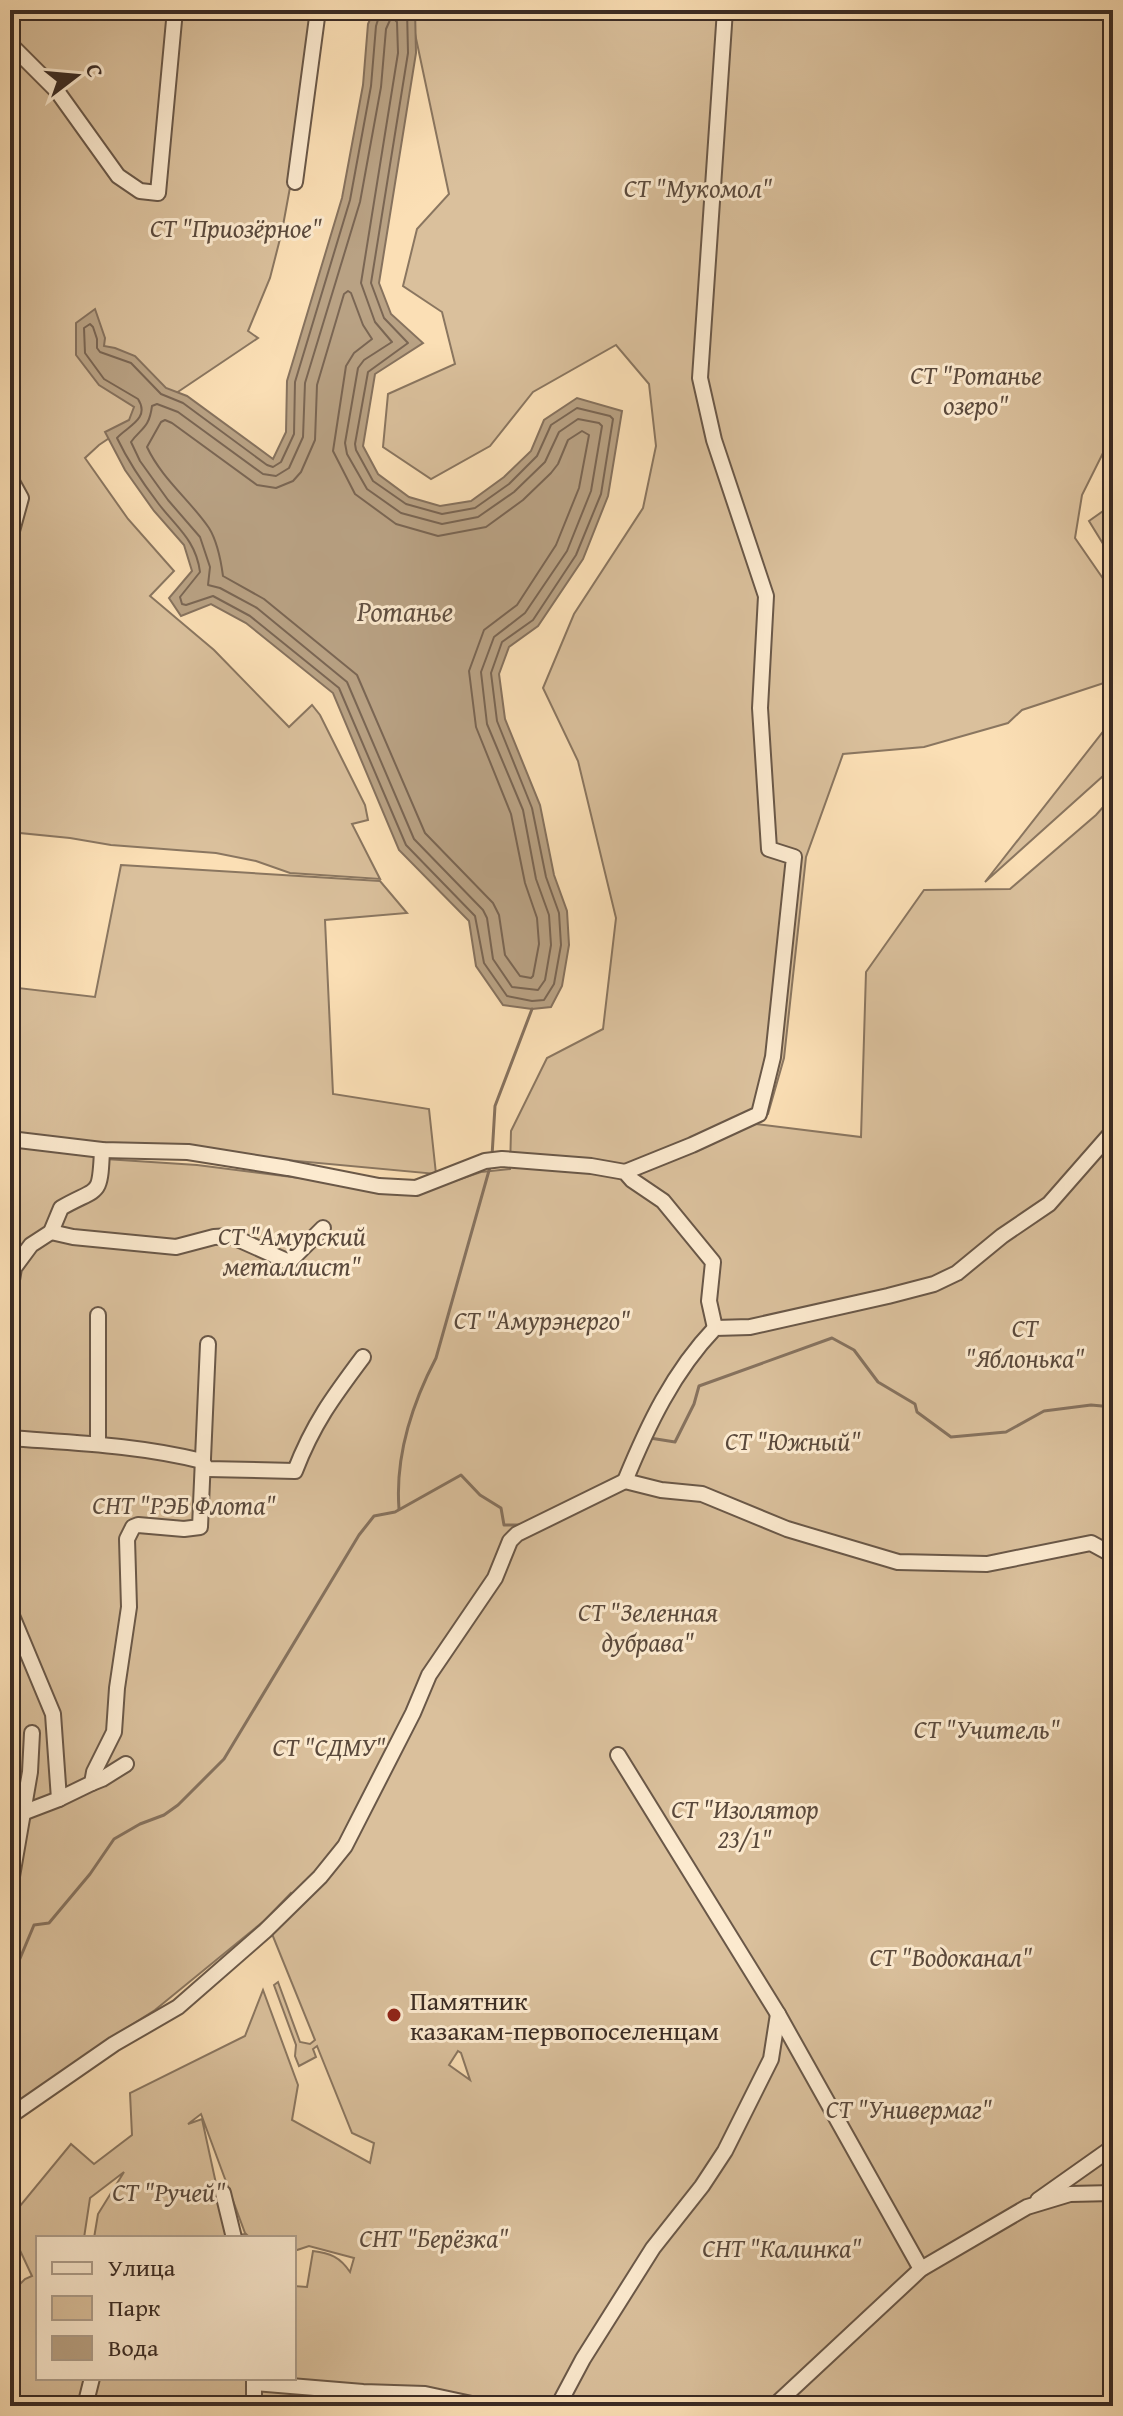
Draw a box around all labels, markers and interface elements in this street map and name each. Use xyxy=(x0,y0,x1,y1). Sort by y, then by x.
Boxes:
north arrow xyxy=(36,36,116,116)
text: С xyxy=(78,60,112,81)
park label: СТ "Мукомол" xyxy=(624,168,772,207)
park label: СТ "Приозёрное" xyxy=(150,208,322,247)
park label: СТ "Ротанье озеро" xyxy=(910,355,1042,424)
water label: Ротанье xyxy=(356,590,453,631)
park label: СТ "Амурский металлист" xyxy=(218,1216,366,1285)
park label: СТ "Амурэнерго" xyxy=(454,1300,630,1339)
park label: СТ "Яблонька" xyxy=(965,1308,1085,1377)
park label: СТ "Южный" xyxy=(725,1421,861,1460)
park label: СНТ "РЭБ Флота" xyxy=(92,1485,276,1524)
park label: СТ "Зеленная дубрава" xyxy=(578,1592,718,1661)
park label: СТ "Учитель" xyxy=(914,1709,1060,1748)
park label: СТ "СДМУ" xyxy=(272,1727,386,1766)
park label: СТ "Изолятор 23/1" xyxy=(671,1789,819,1858)
park label: СТ "Водоканал" xyxy=(870,1937,1032,1976)
place label: Памятник казакам-первопоселенцам xyxy=(410,1981,719,2050)
marker: Памятник казакам-первопоселенцам xyxy=(385,2006,403,2024)
park label: СТ "Универмаг" xyxy=(826,2089,992,2128)
park label: СТ "Ручей" xyxy=(112,2172,226,2211)
park label: СНТ "Берёзка" xyxy=(359,2218,509,2257)
park label: СНТ "Калинка" xyxy=(702,2228,862,2267)
legend xyxy=(36,2236,296,2380)
text: Улица xyxy=(108,2250,176,2285)
text: Парк xyxy=(108,2290,161,2325)
text: Вода xyxy=(108,2330,159,2365)

